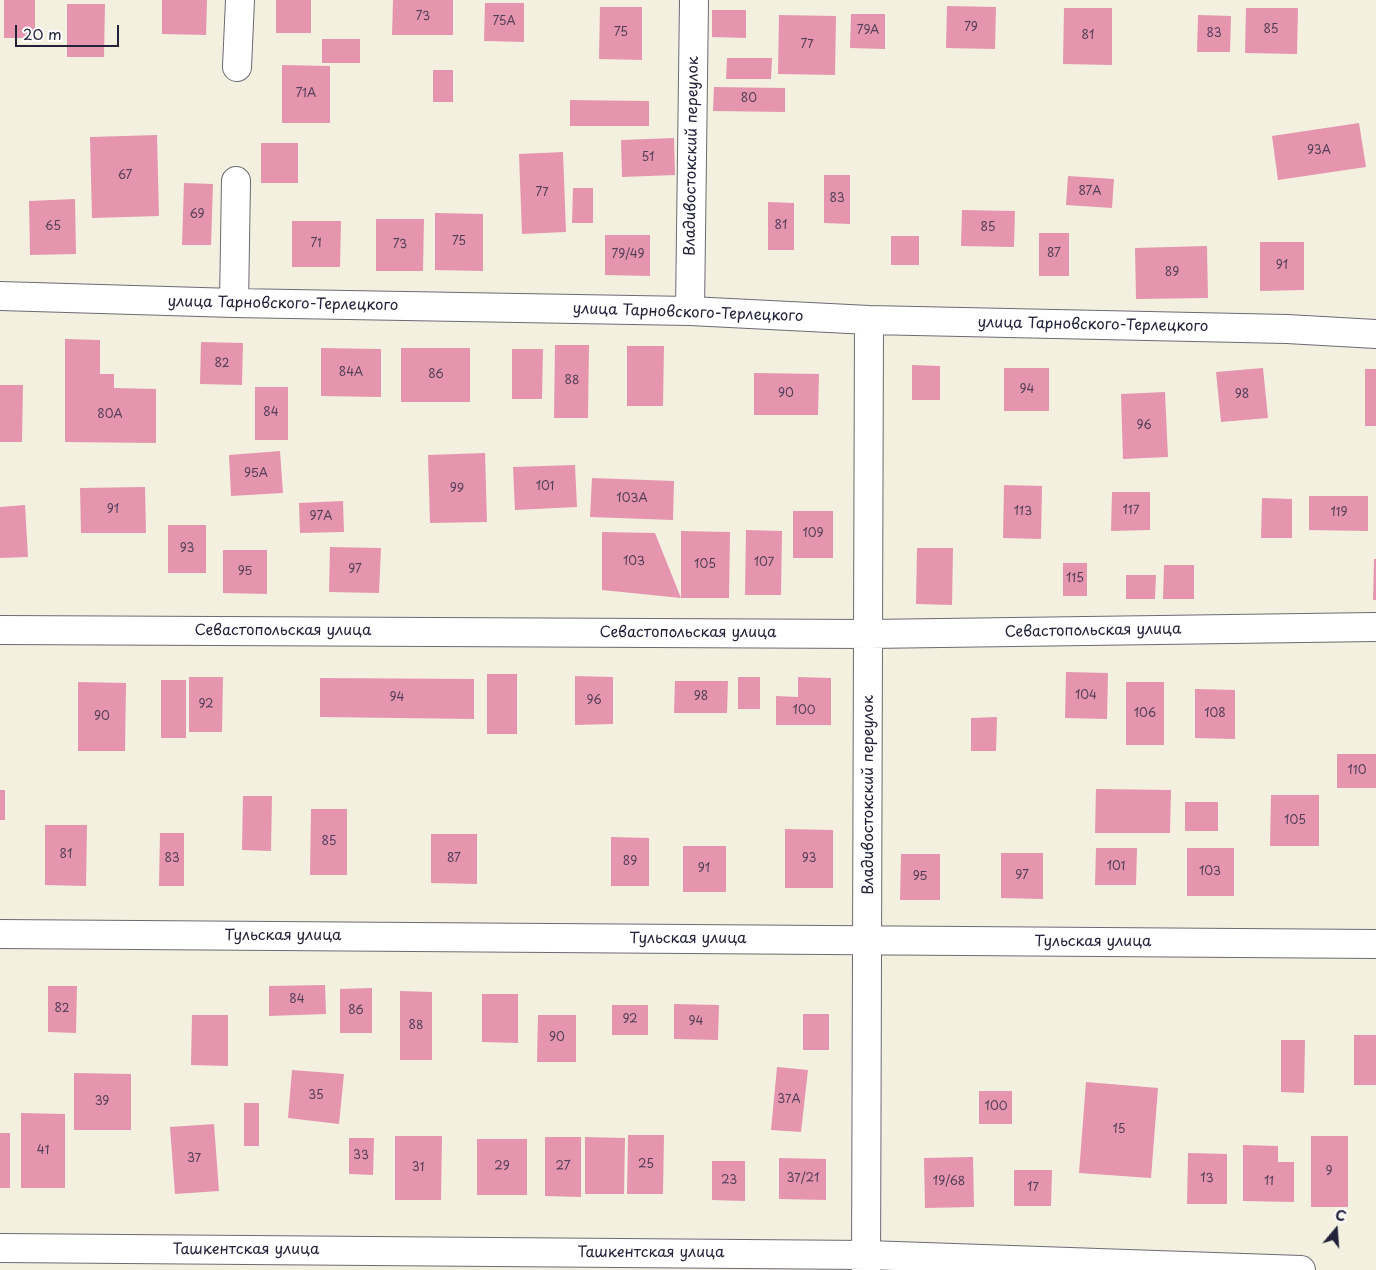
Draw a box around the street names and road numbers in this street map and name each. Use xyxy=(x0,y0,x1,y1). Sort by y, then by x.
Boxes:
street label: Владивостокский переулок xyxy=(681,56,703,256)
street label: улица Тарновского-Терлецкого xyxy=(168,293,398,315)
street label: улица Тарновского-Терлецкого xyxy=(572,300,804,326)
street label: улица Тарновского-Терлецкого xyxy=(978,314,1208,336)
street label: Севастопольская улица xyxy=(1004,620,1182,642)
street label: Севастопольская улица xyxy=(195,622,371,640)
street label: Севастопольская улица xyxy=(600,624,776,642)
street label: Владивостокский переулок xyxy=(860,695,878,895)
street label: Тульская улица xyxy=(224,927,342,945)
street label: Тульская улица xyxy=(629,930,747,948)
street label: Тульская улица xyxy=(1034,933,1152,951)
street label: Ташкентская улица xyxy=(173,1241,319,1259)
street label: Ташкентская улица xyxy=(578,1244,724,1262)

